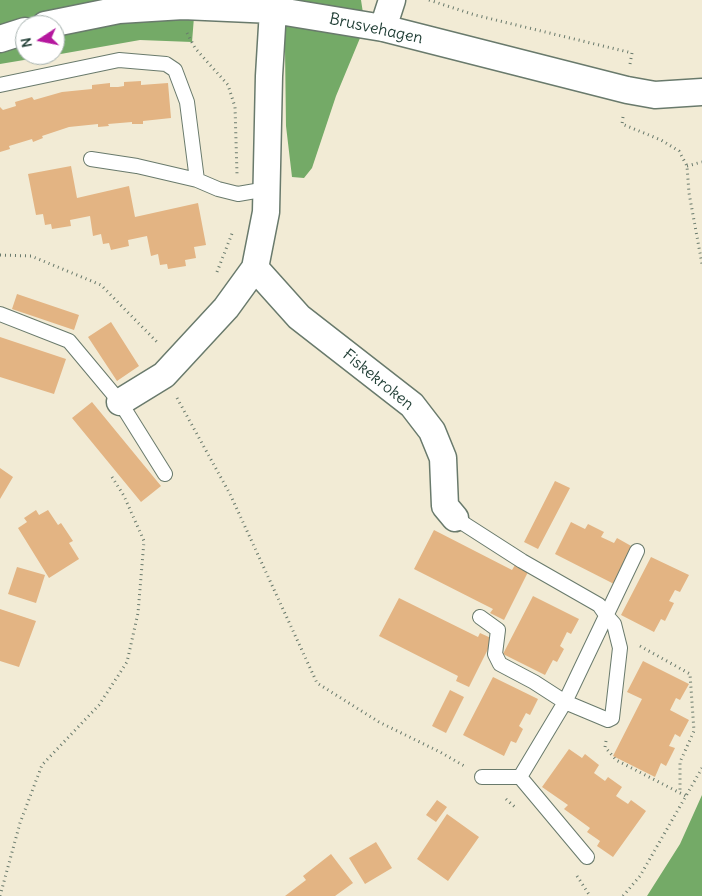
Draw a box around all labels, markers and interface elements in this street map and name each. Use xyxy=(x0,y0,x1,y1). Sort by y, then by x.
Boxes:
street label: Brusvehagen xyxy=(327,10,425,48)
north arrow xyxy=(15,15,65,65)
text: N xyxy=(16,36,36,49)
street label: Fiskekroken xyxy=(339,345,417,415)

